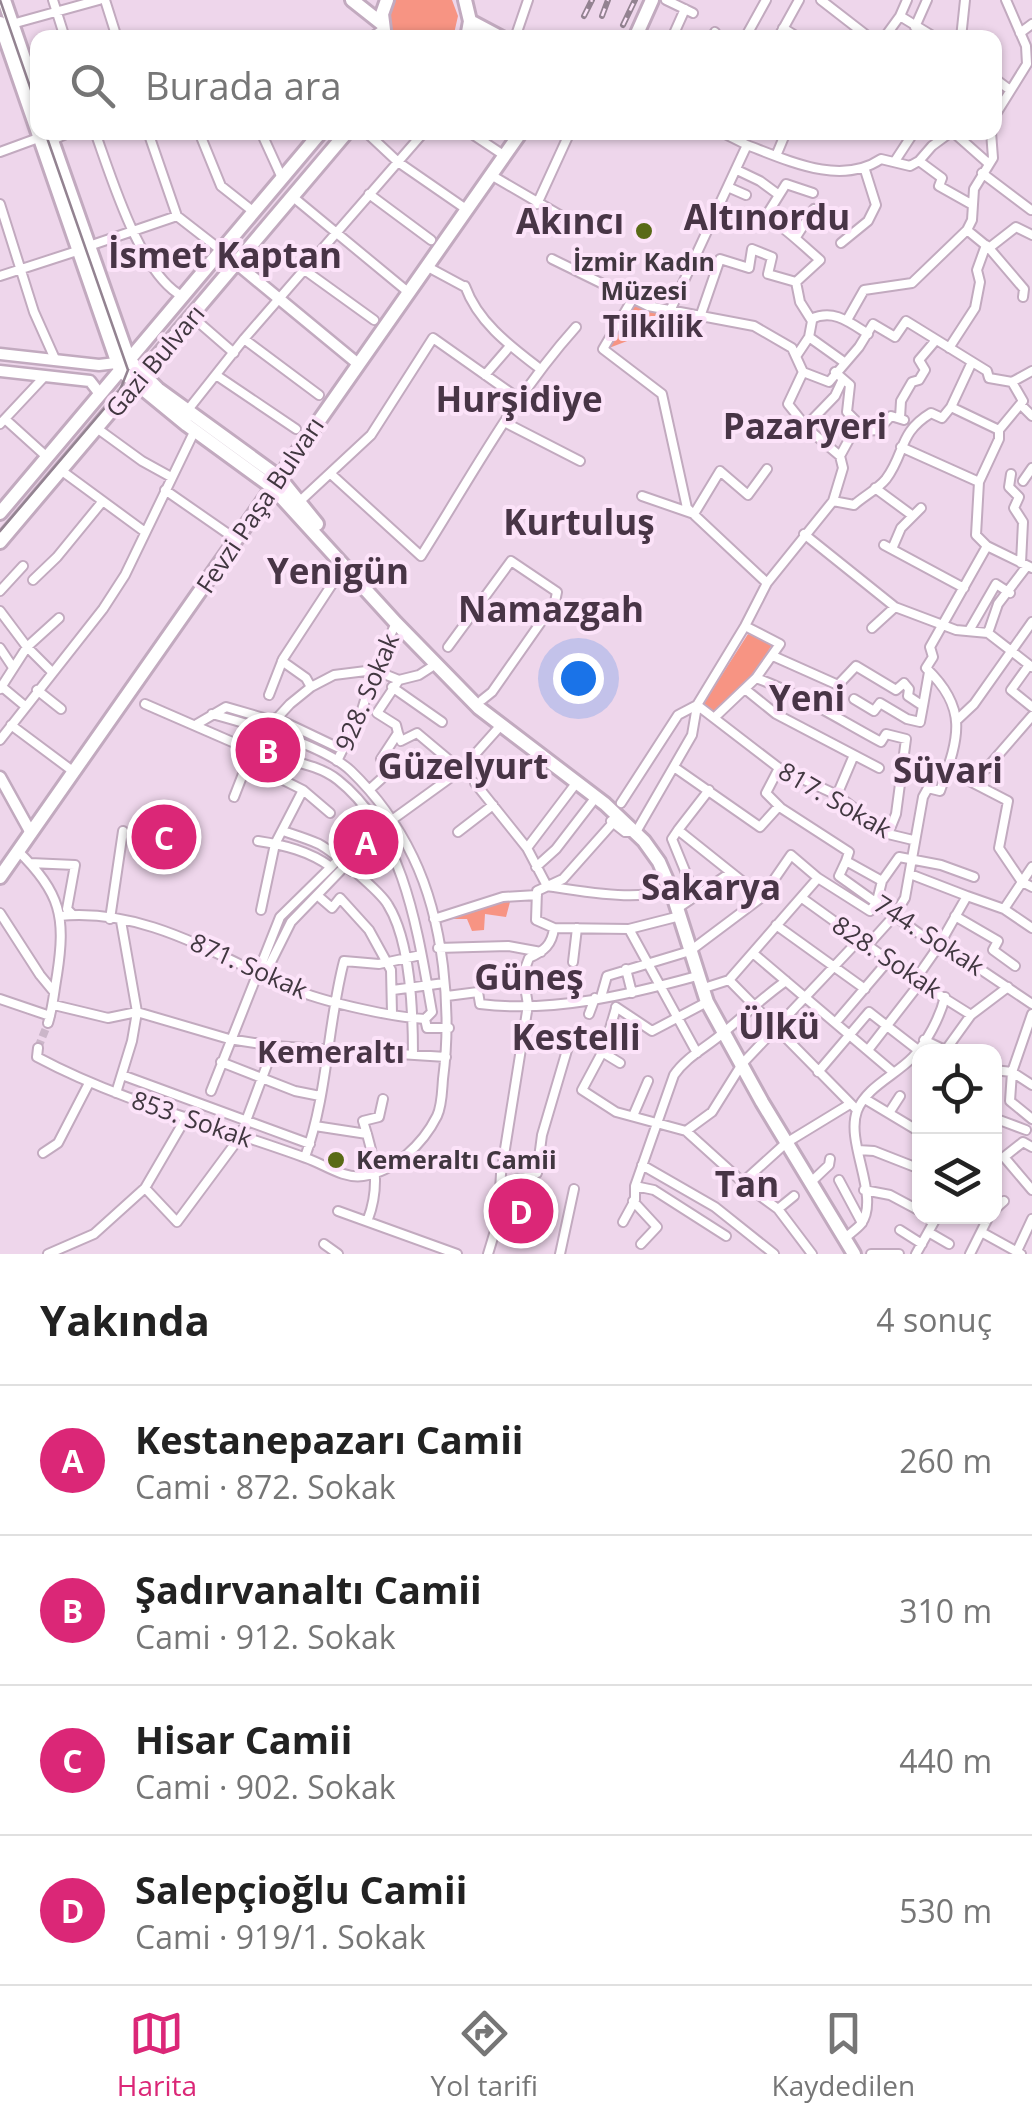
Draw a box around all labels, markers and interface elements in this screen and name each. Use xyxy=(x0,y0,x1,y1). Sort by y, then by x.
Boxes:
search box xyxy=(30,30,1002,140)
icon: search xyxy=(65,58,120,113)
text: Burada ara xyxy=(145,59,342,111)
district label: Altınordu xyxy=(684,193,850,240)
district label: Akıncı xyxy=(516,197,624,244)
marker: İzmir Kadın Müzesi xyxy=(633,220,655,242)
district label: İsmet Kaptan xyxy=(108,231,342,278)
place label: İzmir Kadın Müzesi xyxy=(573,244,715,307)
street label: Gazi Bulvarı xyxy=(97,297,211,424)
district label: Tilkilik xyxy=(603,305,704,346)
district label: Hurşidiye xyxy=(435,375,603,422)
district label: Pazaryeri xyxy=(723,402,887,449)
street label: Fevzi Paşa Bulvarı xyxy=(188,410,331,599)
district label: Kurtuluş xyxy=(503,498,655,545)
district label: Yenigün xyxy=(267,547,409,594)
district label: Namazgah xyxy=(458,585,644,632)
street label: 928. Sokak xyxy=(326,628,406,756)
your location xyxy=(553,653,604,704)
district label: Yeni xyxy=(769,674,845,721)
pin: B xyxy=(236,712,300,788)
district label: Güzelyurt xyxy=(378,742,548,789)
district label: Süvari xyxy=(893,746,1003,793)
street label: 817. Sokak xyxy=(773,753,898,845)
pin: C xyxy=(132,800,196,874)
pin: A xyxy=(334,804,398,880)
district label: Sakarya xyxy=(641,863,781,910)
street label: 744. Sokak xyxy=(868,886,991,982)
street label: 828. Sokak xyxy=(826,907,949,1005)
street label: 871. Sokak xyxy=(185,924,313,1006)
district label: Güneş xyxy=(474,953,584,1000)
district label: Ülkü xyxy=(738,1002,820,1049)
district label: Kestelli xyxy=(511,1013,641,1060)
district label: Kemeraltı xyxy=(257,1031,405,1072)
map controls xyxy=(912,1044,1002,1224)
button: locate xyxy=(912,1044,1002,1134)
street label: 853. Sokak xyxy=(128,1082,257,1154)
button: layers xyxy=(912,1134,1002,1224)
place label: Kemeraltı Camii xyxy=(356,1142,557,1176)
marker: Kemeraltı Camii xyxy=(325,1149,347,1171)
district label: Tan xyxy=(715,1160,779,1207)
pin: D xyxy=(488,1174,554,1248)
text: Yakında xyxy=(40,1291,210,1348)
text: 4 sonuç xyxy=(876,1298,992,1341)
text: Kestanepazarı Camii xyxy=(135,1413,523,1465)
text: A xyxy=(61,1439,84,1482)
text: 260 m xyxy=(899,1439,992,1482)
text: Cami · 872. Sokak xyxy=(135,1465,395,1508)
text: Şadırvanaltı Camii xyxy=(135,1563,482,1615)
text: B xyxy=(62,1589,83,1632)
text: 310 m xyxy=(899,1589,992,1632)
text: Cami · 912. Sokak xyxy=(135,1615,395,1658)
text: Hisar Camii xyxy=(135,1713,352,1765)
text: C xyxy=(62,1739,83,1782)
text: 440 m xyxy=(899,1739,992,1782)
text: Cami · 902. Sokak xyxy=(135,1765,395,1808)
text: Salepçioğlu Camii xyxy=(135,1863,467,1915)
text: D xyxy=(61,1889,84,1932)
text: 530 m xyxy=(899,1889,992,1932)
text: Cami · 919/1. Sokak xyxy=(135,1915,426,1958)
tab: Harita xyxy=(117,2006,197,2104)
tab: Yol tarifi xyxy=(431,2006,538,2104)
tab: Kaydedilen xyxy=(771,2006,915,2104)

